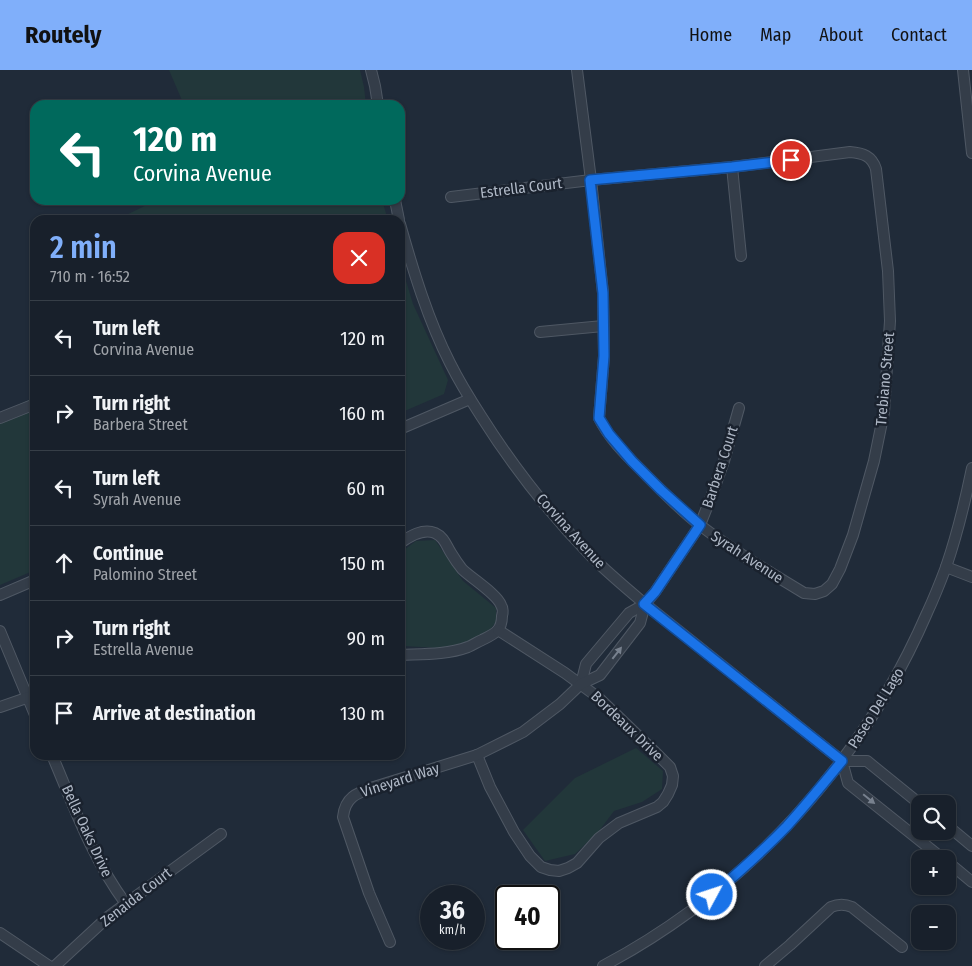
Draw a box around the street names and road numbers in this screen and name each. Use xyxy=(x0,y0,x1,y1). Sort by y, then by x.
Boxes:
street label: Estrella Court xyxy=(479,174,563,202)
street label: Trebiano Street xyxy=(872,331,898,427)
street label: Barbera Court xyxy=(698,424,742,510)
street label: Corvina Avenue xyxy=(533,490,609,572)
street label: Syrah Avenue xyxy=(707,527,787,587)
street label: Paseo Del Lago xyxy=(844,664,908,752)
street label: Bordeaux Drive xyxy=(587,687,667,765)
street label: Vineyard Way xyxy=(358,759,442,801)
street label: Bella Oaks Drive xyxy=(58,782,116,880)
street label: Zenaida Court xyxy=(97,864,175,930)

